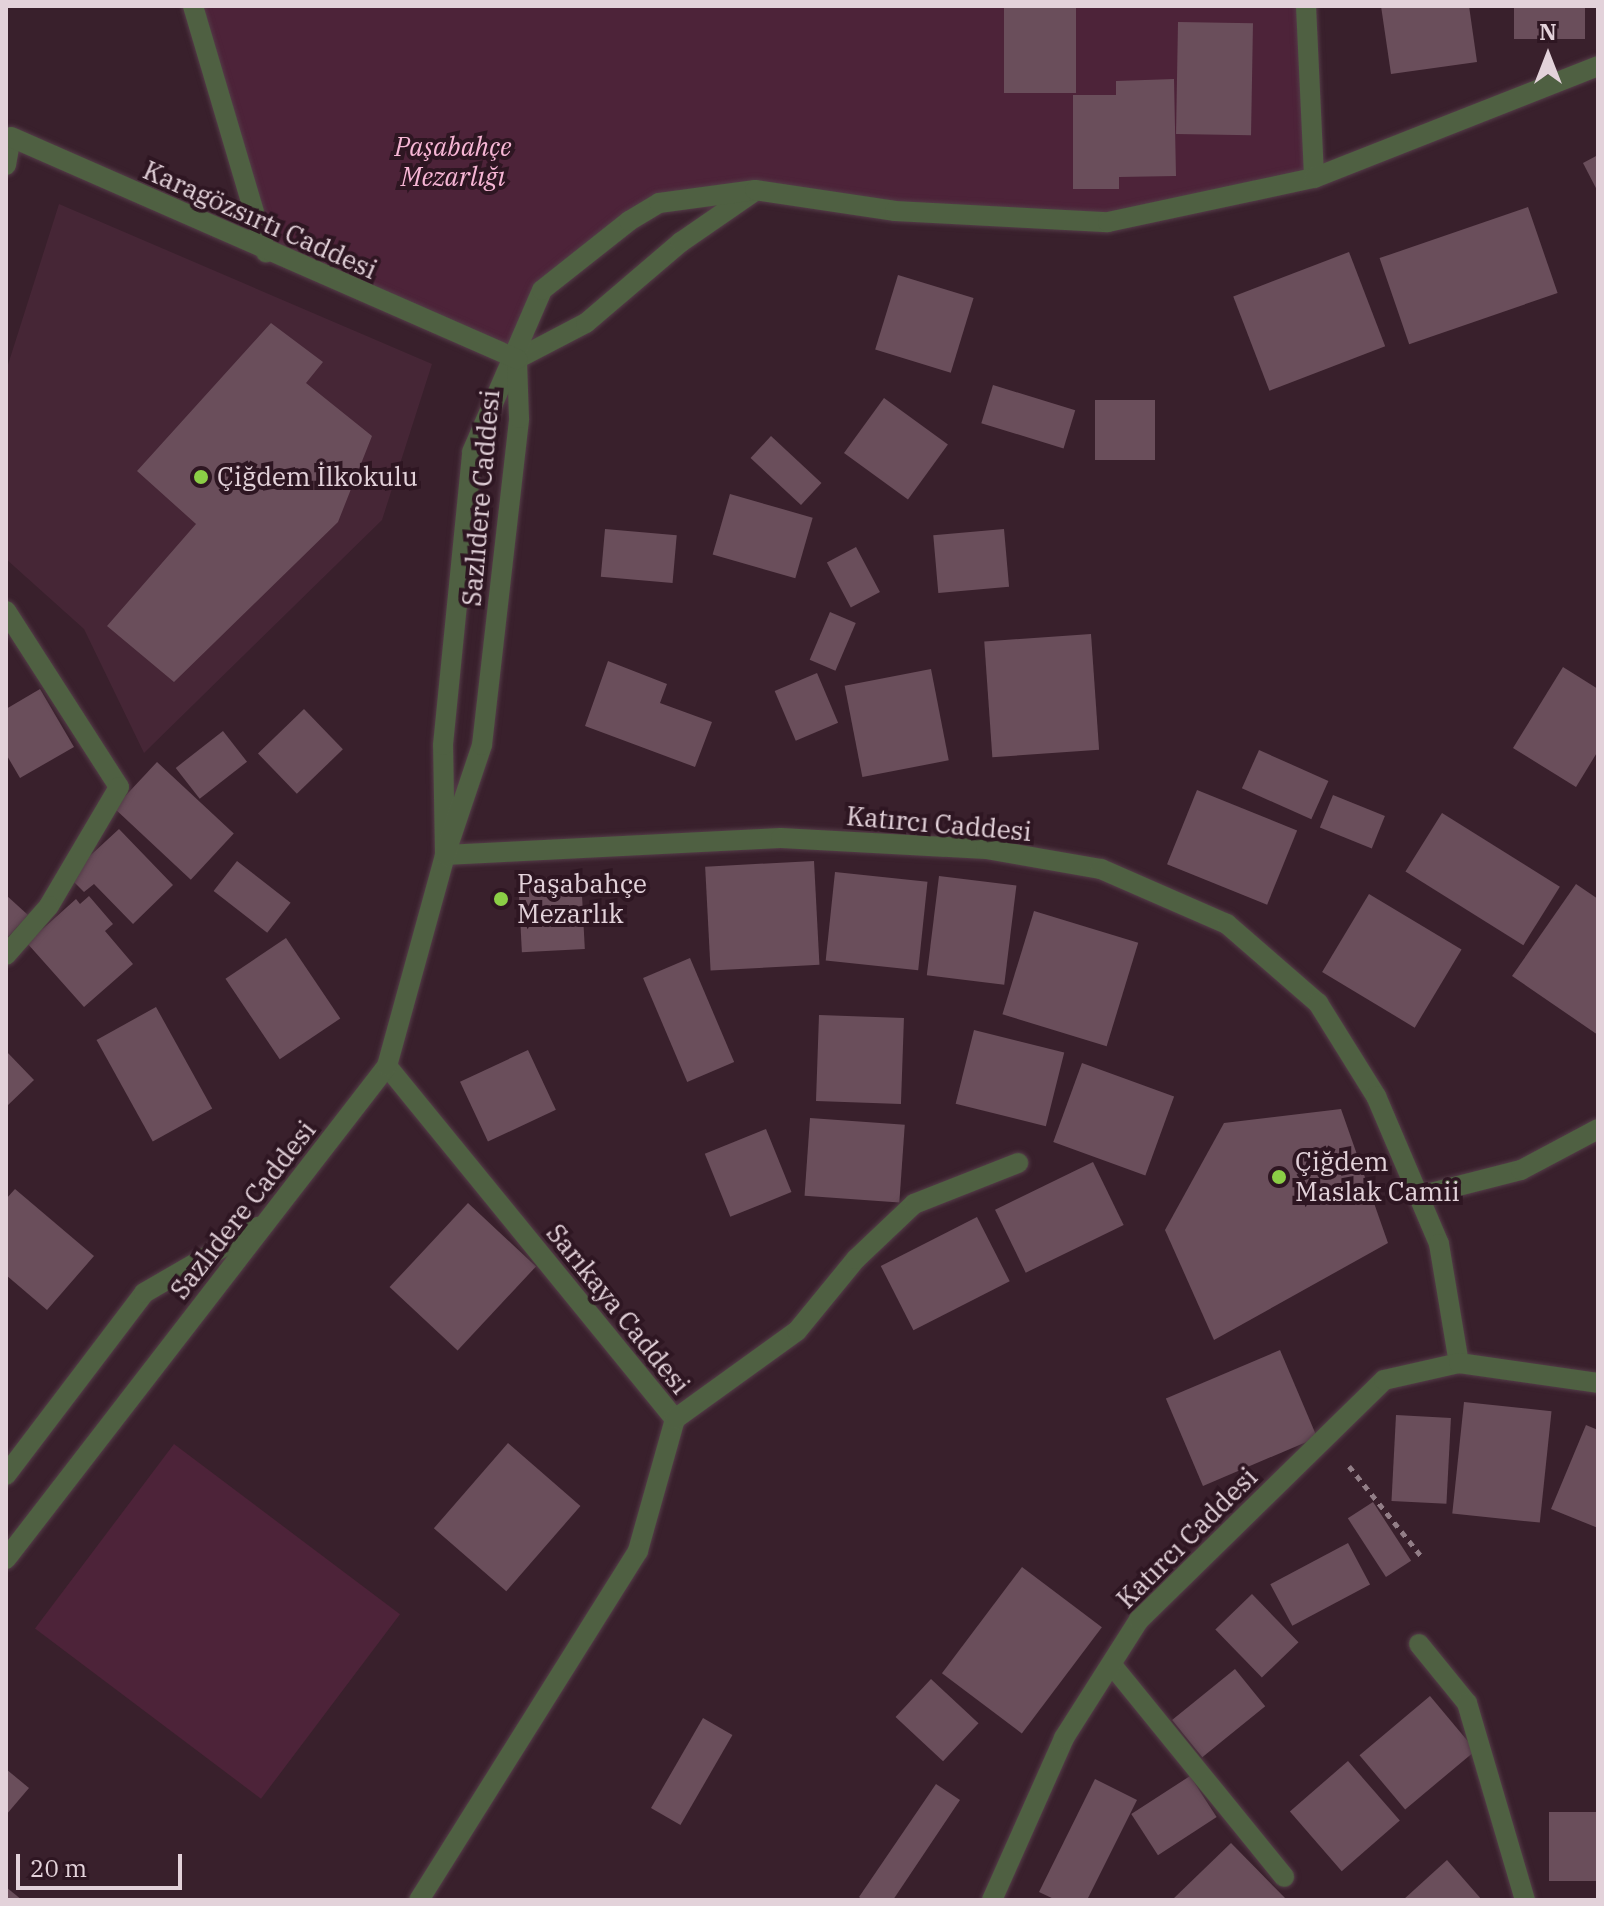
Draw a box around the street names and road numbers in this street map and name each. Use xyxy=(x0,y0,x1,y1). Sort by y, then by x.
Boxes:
street label: Karagözsırtı Caddesi xyxy=(138,154,382,286)
street label: Sazlıdere Caddesi xyxy=(456,388,506,608)
street label: Katırcı Caddesi xyxy=(845,800,1033,848)
street label: Sazlıdere Caddesi xyxy=(164,1115,322,1305)
street label: Sarıkaya Caddesi xyxy=(540,1218,696,1400)
street label: Katırcı Caddesi xyxy=(1110,1461,1264,1615)

